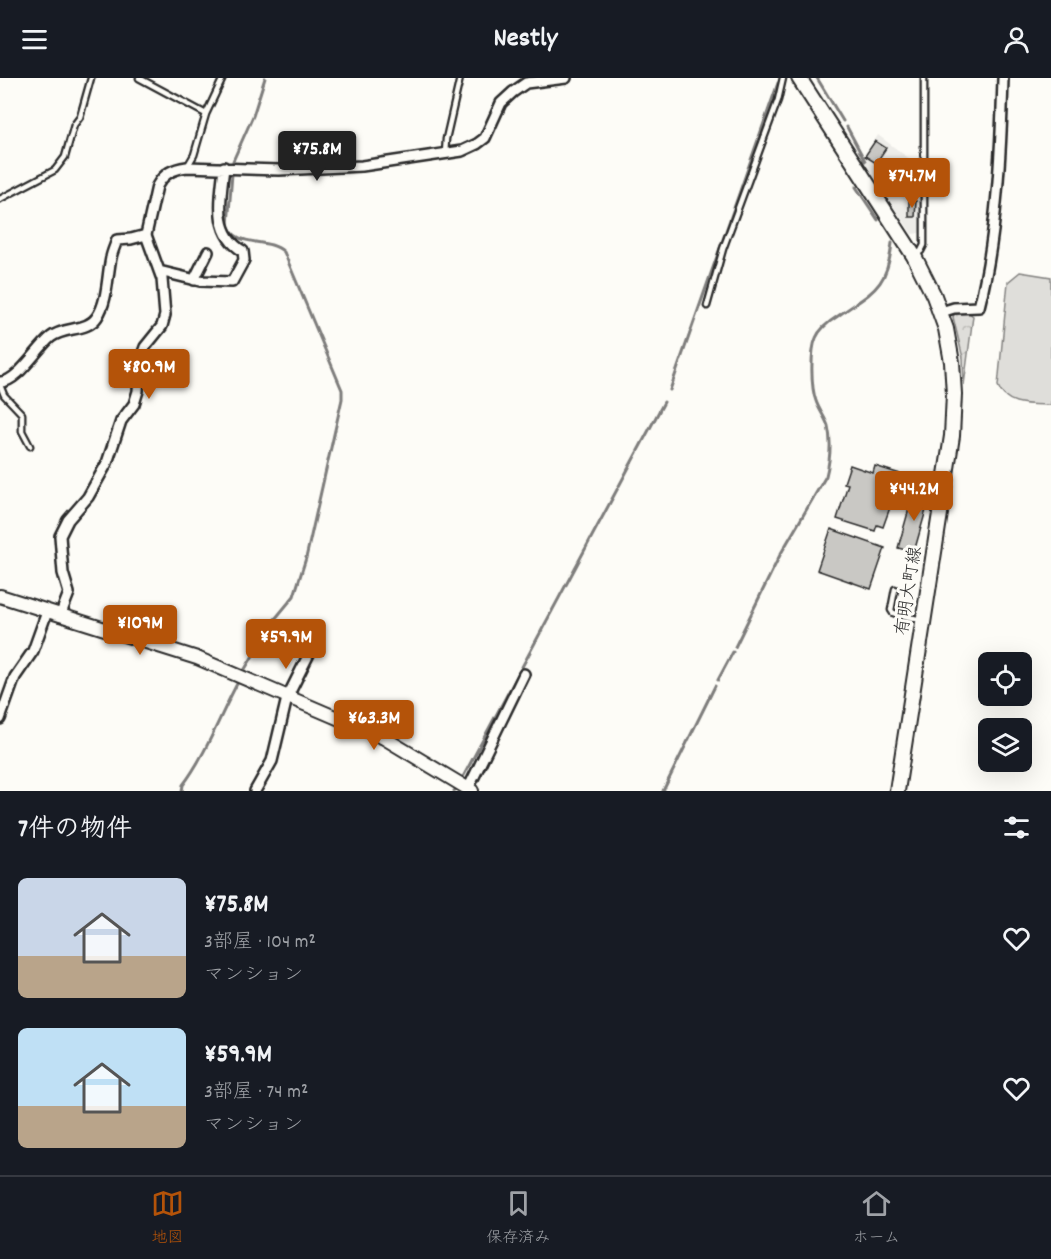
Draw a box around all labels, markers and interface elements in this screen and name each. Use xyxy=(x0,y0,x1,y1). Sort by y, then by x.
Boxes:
text: Nestly xyxy=(494,20,557,59)
icon: menu xyxy=(18,23,51,56)
icon: person xyxy=(1000,23,1033,56)
pin: ¥75.8M xyxy=(268,131,366,182)
text: ¥75.8M xyxy=(292,136,342,164)
pin: ¥74.7M xyxy=(863,158,961,209)
text: ¥74.7M xyxy=(888,163,936,191)
pin: ¥80.9M xyxy=(100,349,198,400)
text: ¥80.9M xyxy=(123,354,175,382)
pin: ¥44.2M xyxy=(865,471,963,522)
text: ¥44.2M xyxy=(889,476,939,504)
street label: 有明大町線 xyxy=(891,545,929,637)
pin: ¥109M xyxy=(98,605,182,656)
text: ¥109M xyxy=(117,610,163,638)
pin: ¥59.9M xyxy=(237,619,335,670)
text: ¥59.9M xyxy=(260,624,312,652)
map controls xyxy=(978,652,1032,772)
button: locate xyxy=(978,652,1032,706)
pin: ¥63.3M xyxy=(325,700,423,751)
text: ¥63.3M xyxy=(348,705,400,733)
button: layers xyxy=(978,718,1032,772)
icon: filters xyxy=(1000,811,1033,844)
text: 7件の物件 xyxy=(18,812,132,849)
text: ¥75.8M xyxy=(204,887,269,924)
icon: home xyxy=(66,902,138,974)
icon: heart xyxy=(1000,922,1033,955)
text: 3部屋 · 104 m² xyxy=(204,929,316,957)
text: マンション xyxy=(204,962,303,990)
text: ¥59.9M xyxy=(204,1037,272,1074)
icon: home xyxy=(66,1052,138,1124)
icon: heart xyxy=(1000,1072,1033,1105)
text: 3部屋 · 74 m² xyxy=(204,1079,308,1107)
text: マンション xyxy=(204,1112,303,1140)
tab: 地図 xyxy=(151,1187,184,1250)
tab: 保存済み xyxy=(486,1187,550,1250)
tab: ホーム xyxy=(853,1187,900,1250)

